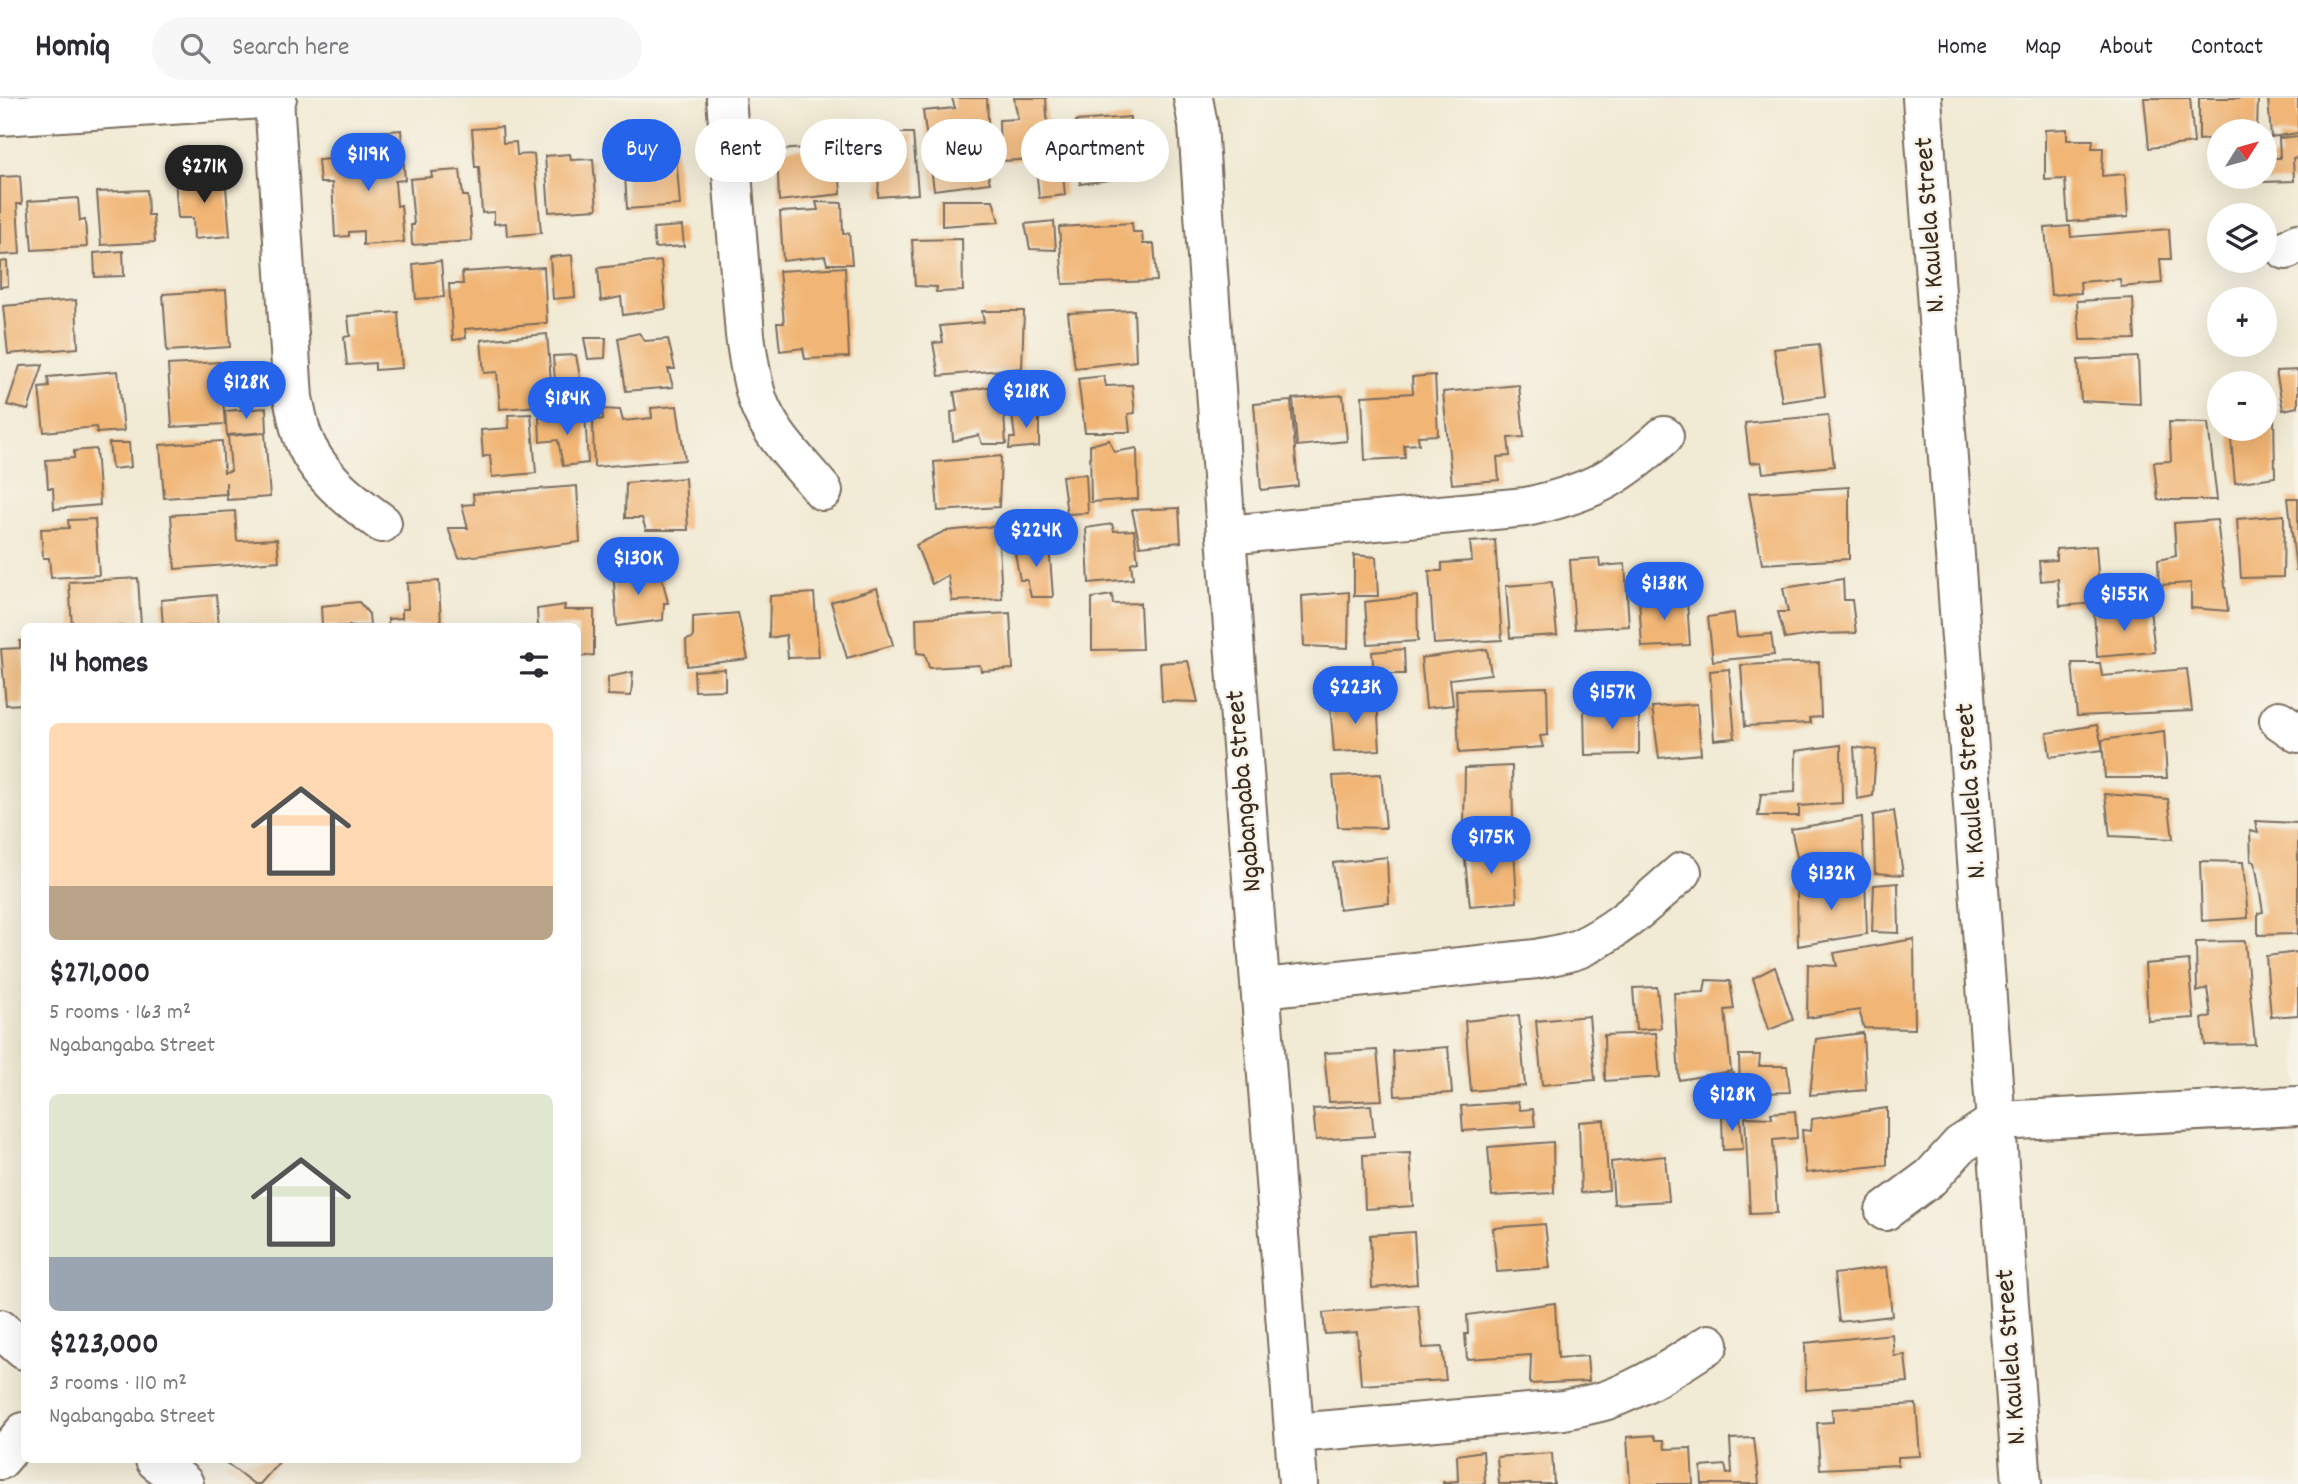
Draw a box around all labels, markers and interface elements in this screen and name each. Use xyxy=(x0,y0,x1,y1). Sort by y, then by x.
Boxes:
search box xyxy=(152,17,642,80)
text: Homiq xyxy=(35,25,110,72)
icon: search xyxy=(176,29,214,67)
text: Search here xyxy=(232,30,349,67)
text: Home xyxy=(1937,31,1987,65)
text: Map xyxy=(2025,31,2061,65)
text: About xyxy=(2099,31,2153,65)
text: Contact xyxy=(2191,31,2263,65)
chip: Buy xyxy=(602,119,681,182)
chip: Rent xyxy=(695,119,786,182)
chip: Filters xyxy=(800,119,907,182)
chip: New xyxy=(921,119,1007,182)
chip: Apartment xyxy=(1021,119,1169,182)
north arrow xyxy=(2207,119,2277,189)
map controls xyxy=(2207,119,2277,441)
pin: $119K xyxy=(319,134,417,193)
street label: N. Kaulela Street xyxy=(1906,136,1958,314)
text: $119K xyxy=(347,139,389,172)
pin: $271K xyxy=(155,146,253,205)
text: $271K xyxy=(181,151,227,184)
button: layers xyxy=(2207,203,2277,273)
button: + xyxy=(2207,287,2277,357)
pin: $128K xyxy=(197,362,295,421)
text: $128K xyxy=(223,367,269,400)
pin: $218K xyxy=(977,370,1075,430)
button: − xyxy=(2207,371,2277,441)
text: $218K xyxy=(1003,376,1049,409)
pin: $184K xyxy=(518,378,616,437)
text: $184K xyxy=(544,383,590,416)
pin: $224K xyxy=(987,510,1085,569)
text: $224K xyxy=(1010,515,1062,548)
pin: $130K xyxy=(589,538,687,597)
text: $130K xyxy=(613,543,663,576)
pin: $138K xyxy=(1615,562,1713,622)
text: $138K xyxy=(1641,568,1687,601)
pin: $155K xyxy=(2075,574,2173,633)
text: $155K xyxy=(2100,579,2148,612)
text: 14 homes xyxy=(49,644,148,687)
icon: filters xyxy=(515,646,553,684)
pin: $223K xyxy=(1306,666,1404,726)
text: $223K xyxy=(1329,672,1381,705)
pin: $157K xyxy=(1563,672,1661,731)
text: $157K xyxy=(1589,677,1635,710)
street label: Ngabangaba Street xyxy=(1217,688,1275,894)
street label: N. Kaulela Street xyxy=(1947,702,1999,880)
icon: home xyxy=(238,768,364,894)
pin: $175K xyxy=(1442,816,1540,876)
text: $175K xyxy=(1468,822,1514,855)
pin: $132K xyxy=(1782,852,1880,912)
text: $132K xyxy=(1807,858,1855,891)
text: $271,000 xyxy=(49,954,150,997)
text: 5 rooms · 163 m² xyxy=(49,997,191,1030)
text: Ngabangaba Street xyxy=(49,1030,215,1063)
pin: $128K xyxy=(1683,1074,1781,1133)
text: $128K xyxy=(1709,1079,1755,1112)
icon: home xyxy=(238,1139,364,1265)
street label: N. Kaulela Street xyxy=(1987,1268,2039,1446)
text: $223,000 xyxy=(49,1325,159,1368)
text: 3 rooms · 110 m² xyxy=(49,1368,187,1401)
text: Ngabangaba Street xyxy=(49,1401,215,1434)

